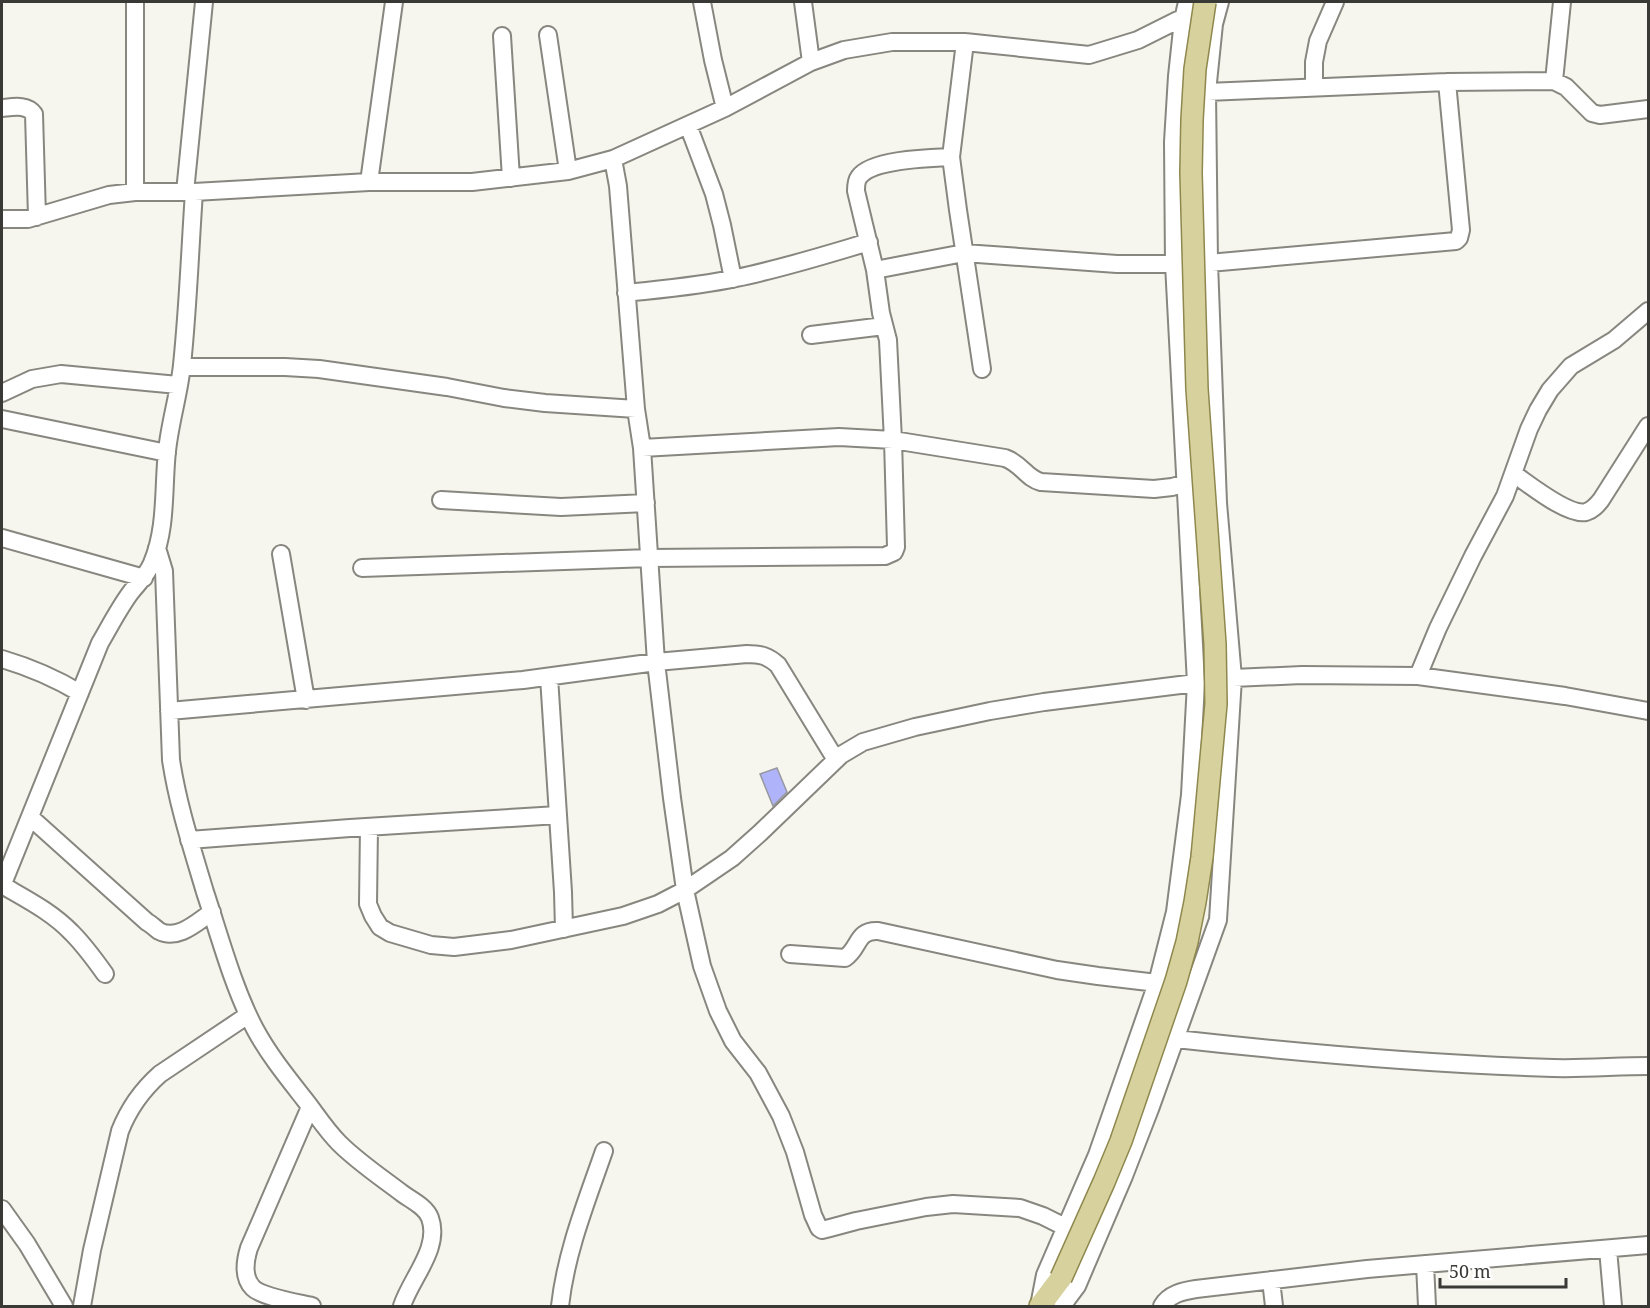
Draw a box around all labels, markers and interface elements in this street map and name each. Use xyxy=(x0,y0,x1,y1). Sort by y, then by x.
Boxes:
scale bar xyxy=(1440,1251,1566,1289)
text: 50 m xyxy=(1449,1259,1491,1283)

